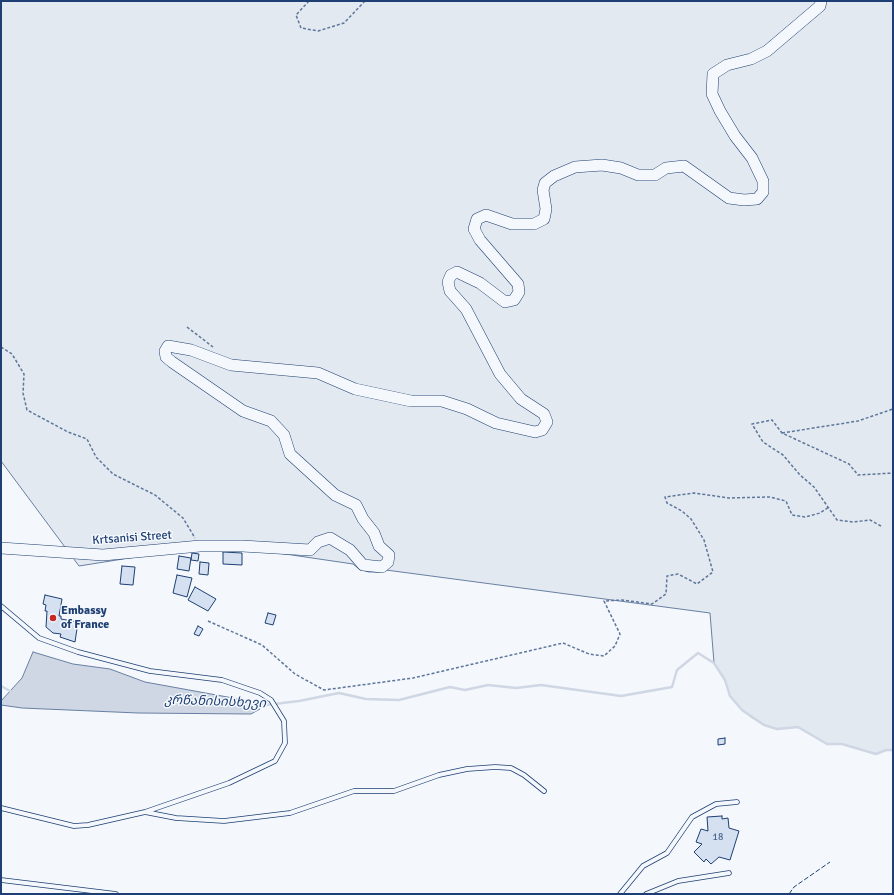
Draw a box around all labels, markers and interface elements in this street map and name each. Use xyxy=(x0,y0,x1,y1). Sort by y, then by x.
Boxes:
street label: Krtsanisi Street xyxy=(92,528,172,548)
place label: Embassy of France xyxy=(61,604,109,632)
marker: Embassy of France xyxy=(48,613,58,623)
water label: კრწანისისხევი xyxy=(164,692,266,712)
house number: 18 xyxy=(713,831,723,843)

